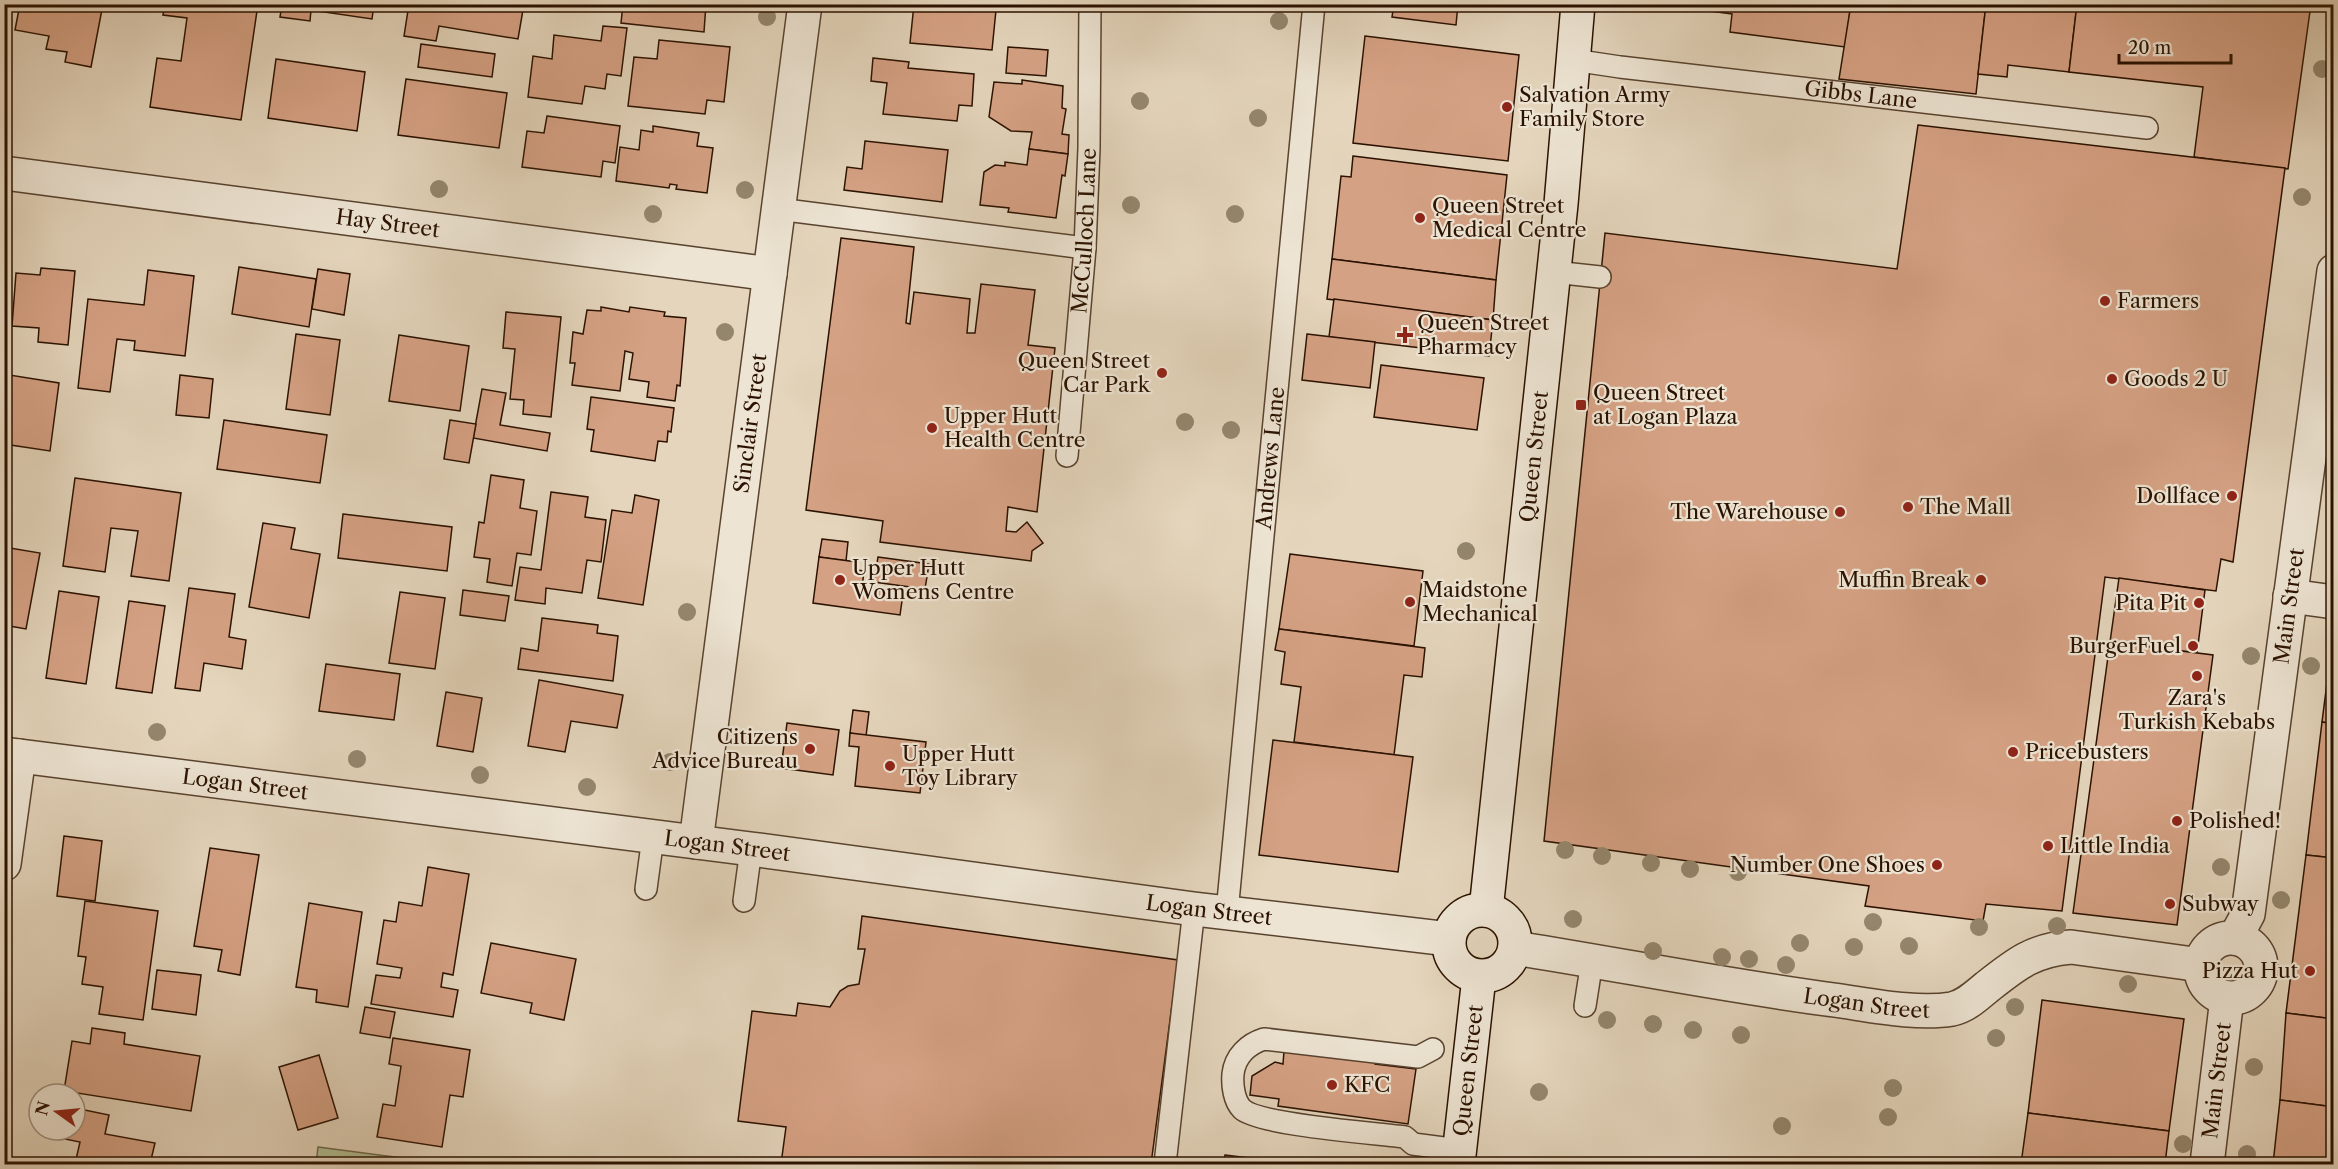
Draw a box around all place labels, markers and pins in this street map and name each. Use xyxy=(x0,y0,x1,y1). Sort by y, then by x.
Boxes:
place label: Salvation Army Family Store xyxy=(1519,82,1670,131)
marker: Salvation Army Family Store xyxy=(1500,100,1514,114)
place label: Queen Street Medical Centre xyxy=(1432,193,1586,242)
marker: Queen Street Medical Centre xyxy=(1413,211,1427,225)
place label: Farmers xyxy=(2117,288,2199,313)
marker: Farmers xyxy=(2098,294,2112,308)
place label: Queen Street Pharmacy xyxy=(1417,310,1550,359)
marker: Queen Street Pharmacy xyxy=(1398,328,1412,342)
place label: Queen Street Car Park xyxy=(1018,348,1151,397)
marker: Queen Street Car Park xyxy=(1155,366,1169,380)
place label: Goods 2 U xyxy=(2124,366,2228,391)
marker: Goods 2 U xyxy=(2105,372,2119,386)
place label: Queen Street at Logan Plaza xyxy=(1593,380,1739,429)
marker: Queen Street at Logan Plaza xyxy=(1574,398,1588,412)
place label: Upper Hutt Health Centre xyxy=(944,403,1086,452)
marker: Upper Hutt Health Centre xyxy=(925,421,939,435)
place label: Dollface xyxy=(2136,483,2220,508)
marker: Dollface xyxy=(2225,489,2239,503)
place label: The Mall xyxy=(1920,494,2011,519)
place label: The Warehouse xyxy=(1670,499,1828,524)
marker: The Mall xyxy=(1901,500,1915,514)
marker: The Warehouse xyxy=(1833,505,1847,519)
place label: Upper Hutt Womens Centre xyxy=(851,555,1014,604)
place label: Muffin Break xyxy=(1838,567,1970,592)
marker: Upper Hutt Womens Centre xyxy=(833,573,847,587)
marker: Muffin Break xyxy=(1974,573,1988,587)
place label: Maidstone Mechanical xyxy=(1422,577,1538,626)
place label: Pita Pit xyxy=(2115,590,2188,615)
marker: Maidstone Mechanical xyxy=(1403,595,1417,609)
marker: Pita Pit xyxy=(2192,596,2206,610)
place label: BurgerFuel xyxy=(2069,633,2181,658)
marker: BurgerFuel xyxy=(2186,639,2200,653)
marker: Zara's Turkish Kebabs xyxy=(2190,669,2204,683)
place label: Zara's Turkish Kebabs xyxy=(2119,685,2275,734)
place label: Citizens Advice Bureau xyxy=(651,724,798,773)
place label: Pricebusters xyxy=(2025,739,2149,764)
place label: Upper Hutt Toy Library xyxy=(902,741,1018,790)
marker: Citizens Advice Bureau xyxy=(803,742,817,756)
marker: Pricebusters xyxy=(2006,745,2020,759)
marker: Upper Hutt Toy Library xyxy=(883,759,897,773)
place label: Polished! xyxy=(2189,808,2281,833)
marker: Polished! xyxy=(2170,814,2184,828)
place label: Little India xyxy=(2060,833,2171,858)
marker: Little India xyxy=(2041,839,2055,853)
place label: Number One Shoes xyxy=(1730,852,1925,877)
marker: Number One Shoes xyxy=(1930,858,1944,872)
place label: Subway xyxy=(2182,891,2259,916)
marker: Subway xyxy=(2163,897,2177,911)
place label: Pizza Hut xyxy=(2202,958,2299,983)
marker: Pizza Hut xyxy=(2303,964,2317,978)
place label: KFC xyxy=(1344,1072,1390,1097)
marker: KFC xyxy=(1325,1078,1339,1092)

